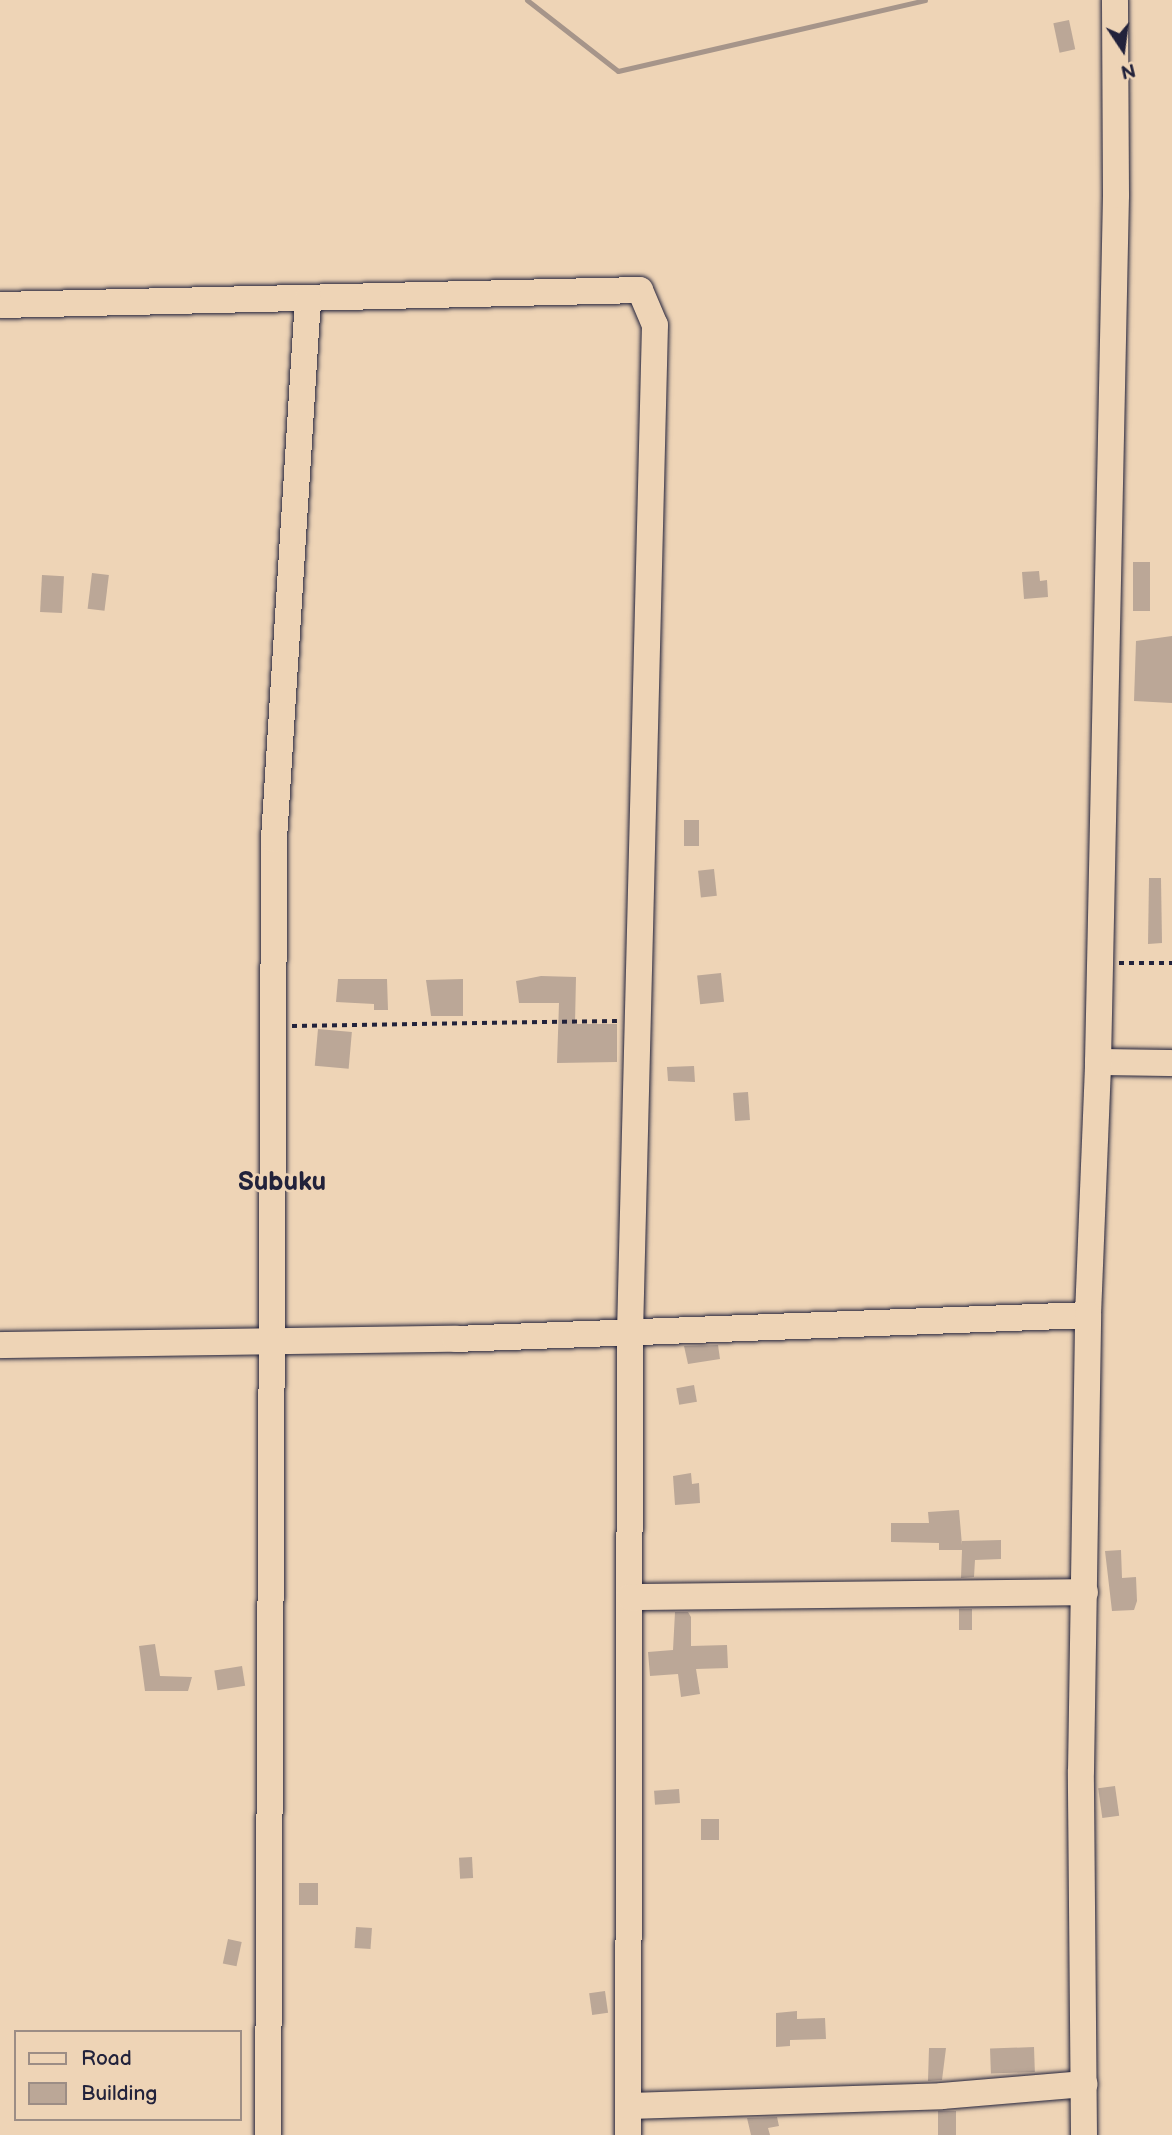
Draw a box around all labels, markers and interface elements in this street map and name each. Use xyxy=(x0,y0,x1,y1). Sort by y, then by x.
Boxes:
north arrow xyxy=(1088,14,1158,84)
text: N xyxy=(1118,57,1137,83)
district label: Subuku xyxy=(238,1167,326,1199)
legend xyxy=(14,2030,242,2121)
text: Road xyxy=(81,2046,132,2071)
text: Building xyxy=(81,2081,157,2106)

